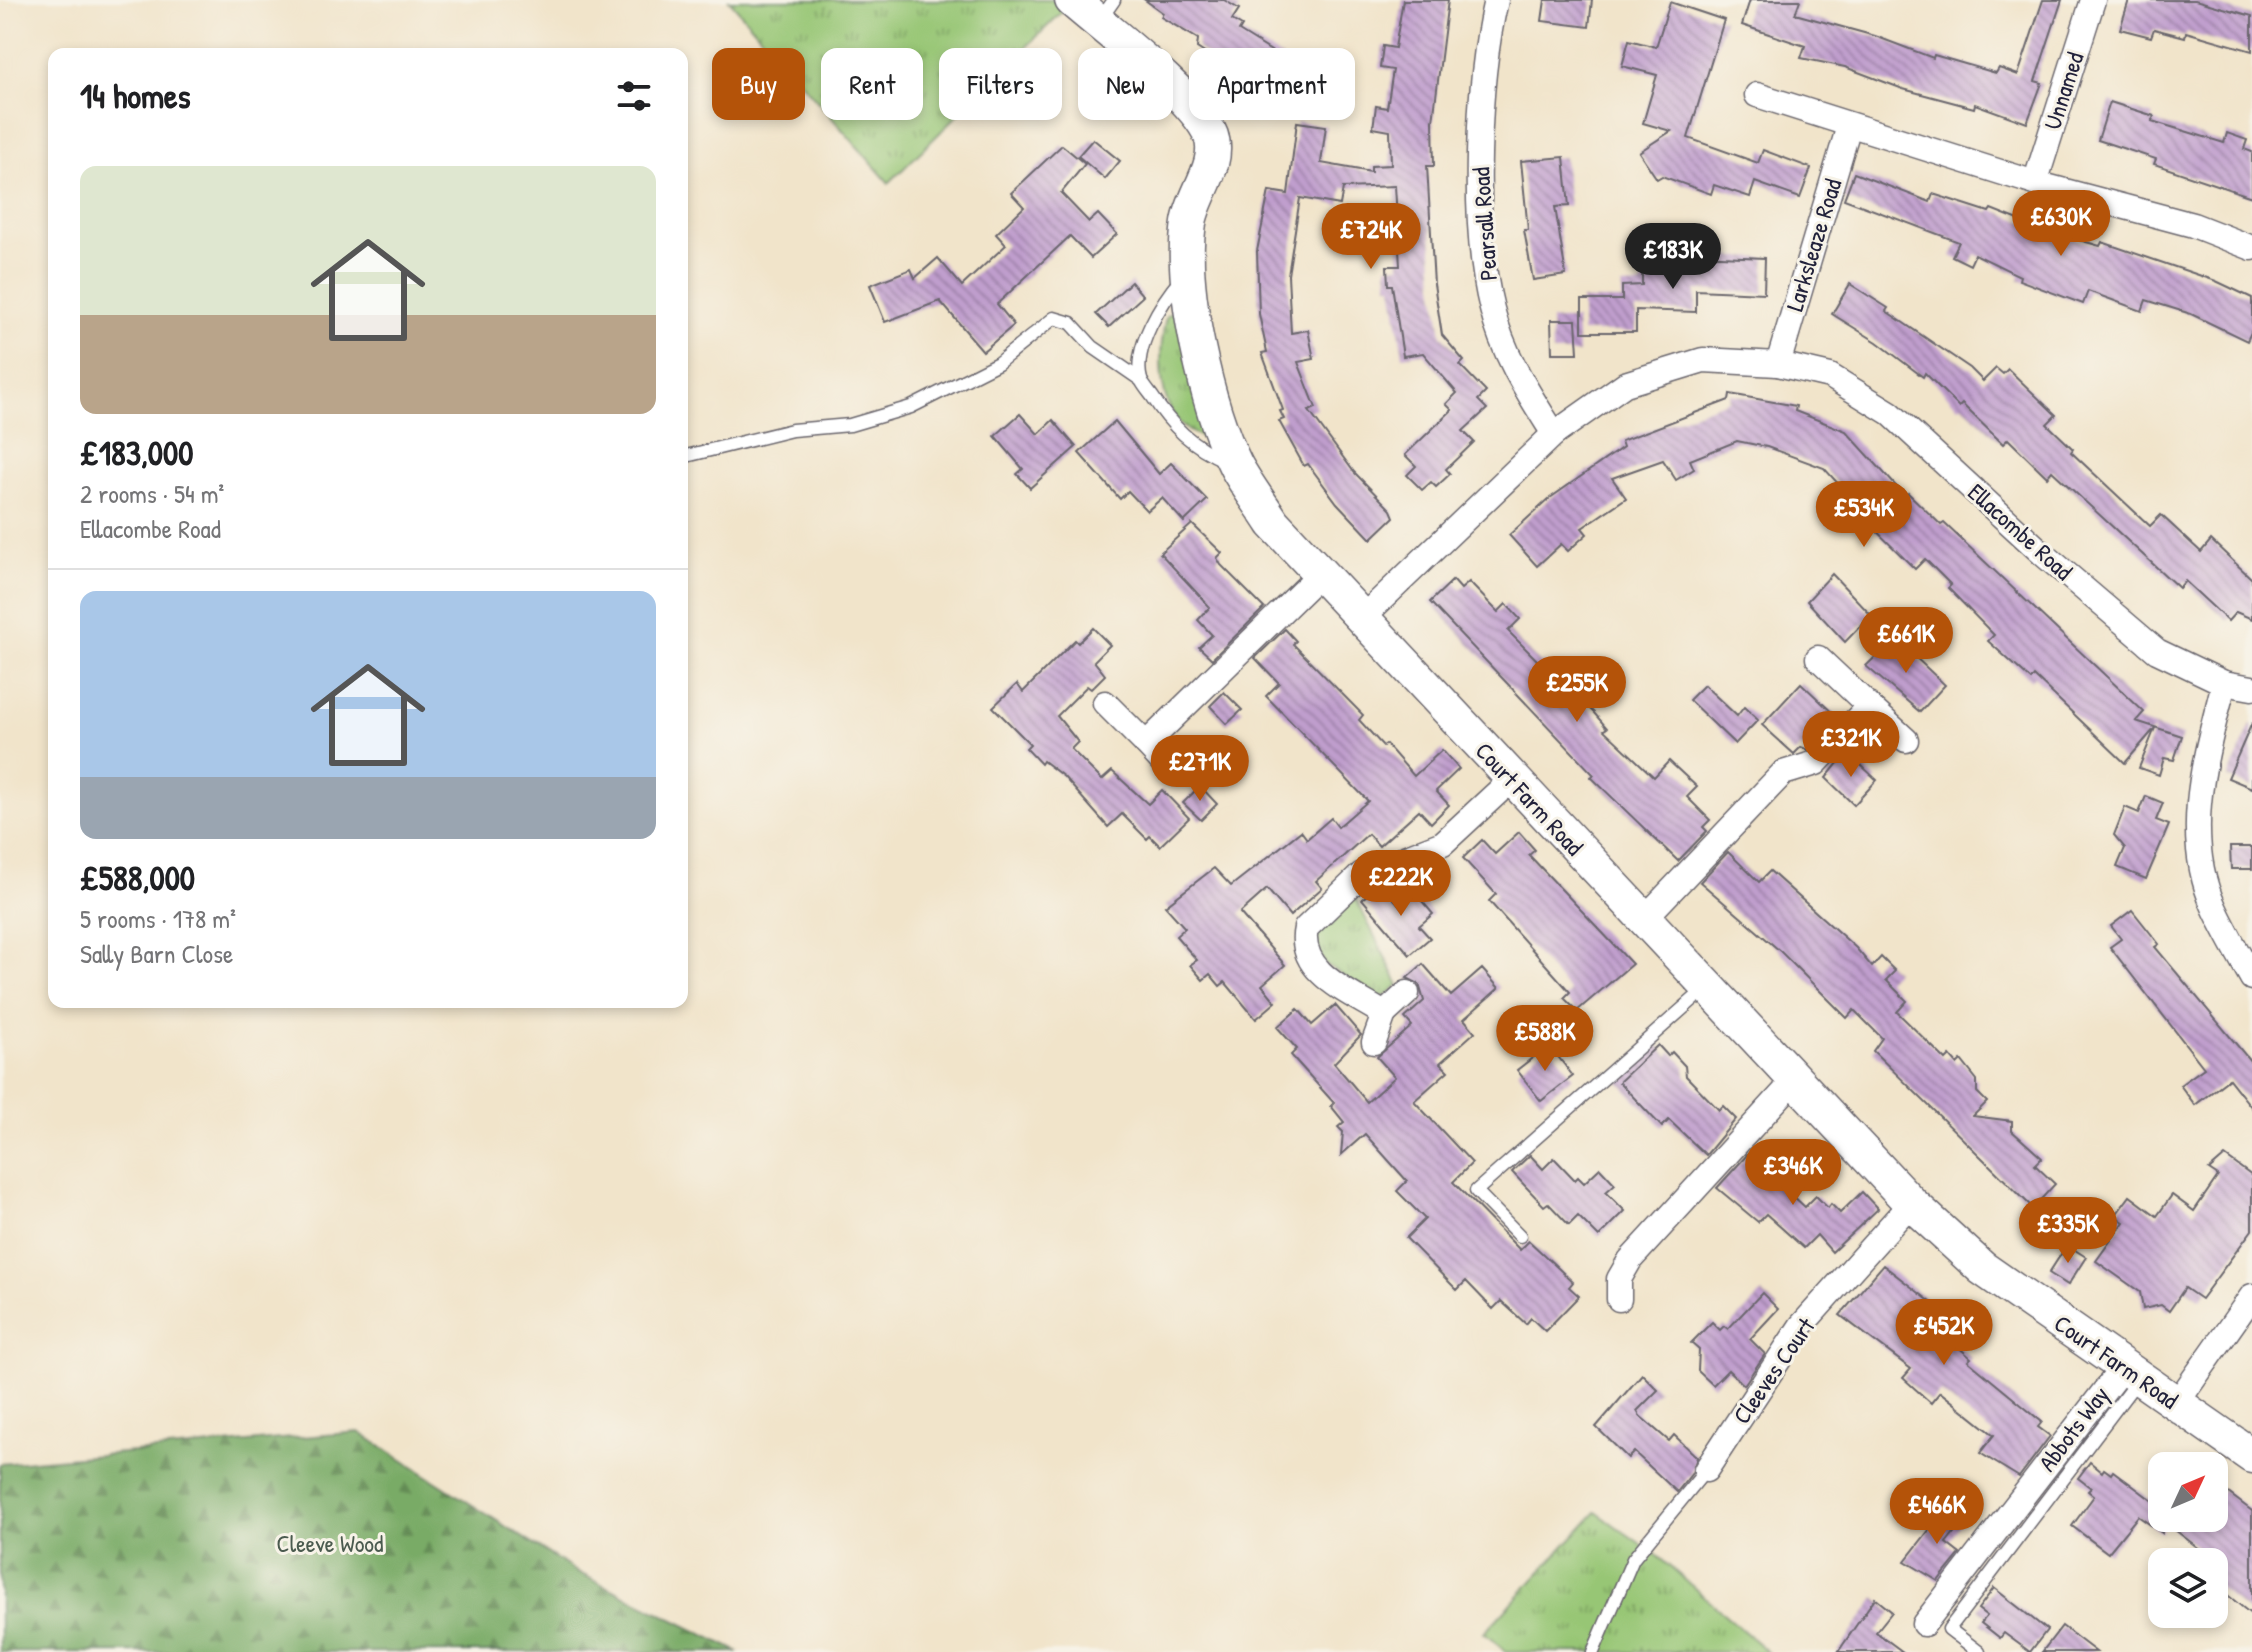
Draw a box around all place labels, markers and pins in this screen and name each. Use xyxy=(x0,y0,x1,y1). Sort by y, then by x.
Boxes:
pin: £630K xyxy=(2005,190,2117,258)
pin: £724K xyxy=(1315,203,1427,271)
pin: £183K xyxy=(1617,223,1729,291)
pin: £534K xyxy=(1808,481,1920,549)
pin: £661K xyxy=(1850,607,1962,675)
pin: £255K xyxy=(1521,656,1633,724)
pin: £321K xyxy=(1795,711,1907,779)
pin: £271K xyxy=(1144,735,1256,803)
pin: £222K xyxy=(1345,850,1457,918)
pin: £588K xyxy=(1489,1005,1601,1073)
pin: £346K xyxy=(1737,1139,1849,1207)
pin: £335K xyxy=(2012,1197,2124,1265)
pin: £452K xyxy=(1888,1299,2000,1367)
pin: £466K xyxy=(1881,1478,1993,1546)

